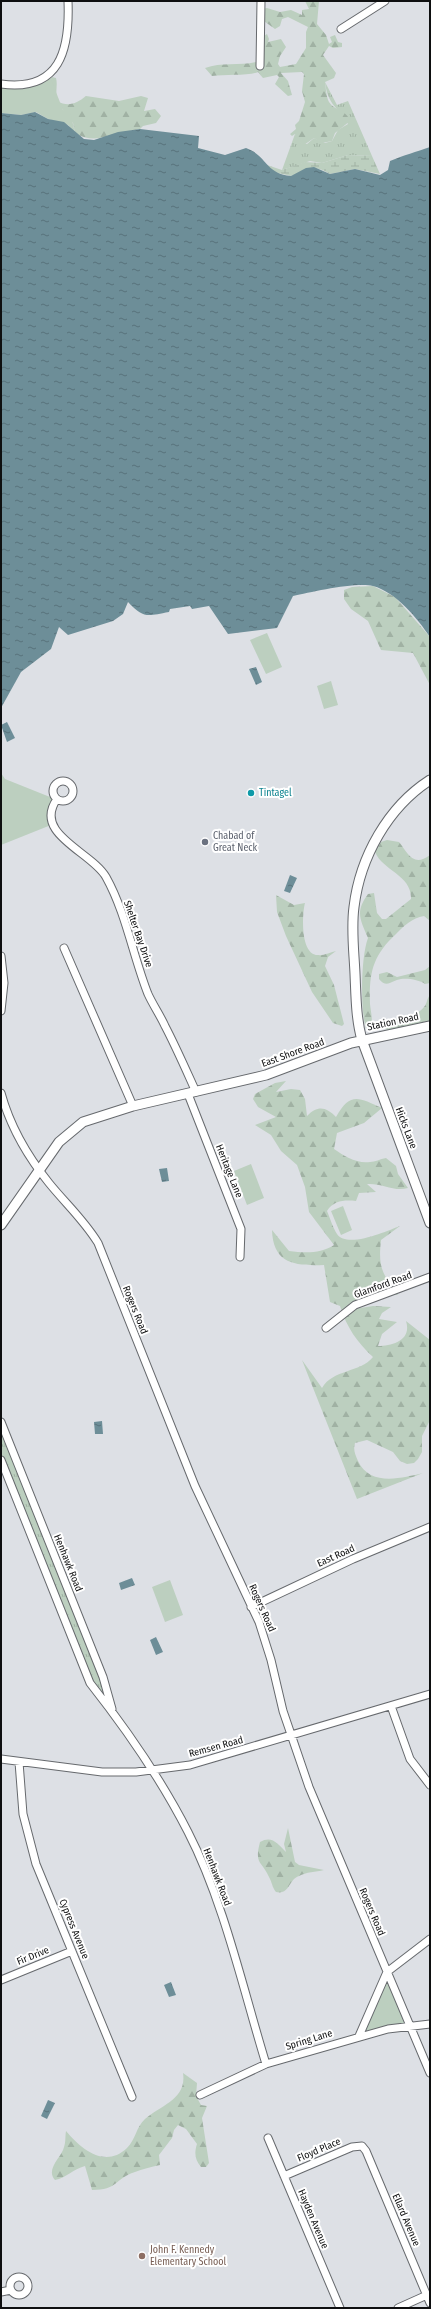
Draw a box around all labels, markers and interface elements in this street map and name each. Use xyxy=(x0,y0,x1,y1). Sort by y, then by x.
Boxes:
place label: Tintagel xyxy=(259,787,292,799)
marker: Tintagel xyxy=(246,788,256,798)
place label: Chabad of Great Neck xyxy=(213,830,258,854)
marker: Chabad of Great Neck xyxy=(200,837,210,847)
street label: Shelter Bay Drive xyxy=(121,899,155,969)
street label: Station Road xyxy=(366,1011,420,1033)
street label: East Shore Road xyxy=(260,1036,326,1070)
street label: Hicks Lane xyxy=(393,1106,419,1151)
street label: Heritage Lane xyxy=(213,1143,245,1199)
street label: Glamford Road xyxy=(352,1269,414,1301)
street label: Rogers Road xyxy=(120,1284,150,1336)
street label: Henhawk Road xyxy=(51,1533,85,1593)
street label: East Road xyxy=(315,1542,357,1570)
street label: Rogers Road xyxy=(246,1582,278,1634)
street label: Remsen Road xyxy=(188,1734,244,1760)
street label: Henhawk Road xyxy=(201,1847,233,1907)
street label: Rogers Road xyxy=(357,1886,387,1938)
street label: Cypress Avenue xyxy=(57,1897,91,1961)
street label: Fir Drive xyxy=(15,1944,51,1968)
street label: Spring Lane xyxy=(284,2027,334,2053)
street label: Floyd Place xyxy=(296,2135,343,2164)
street label: Hayden Avenue xyxy=(295,2188,331,2250)
street label: Ellard Avenue xyxy=(390,2192,422,2248)
place label: John F. Kennedy Elementary School xyxy=(150,2244,226,2268)
marker: John F. Kennedy Elementary School xyxy=(137,2251,147,2261)

